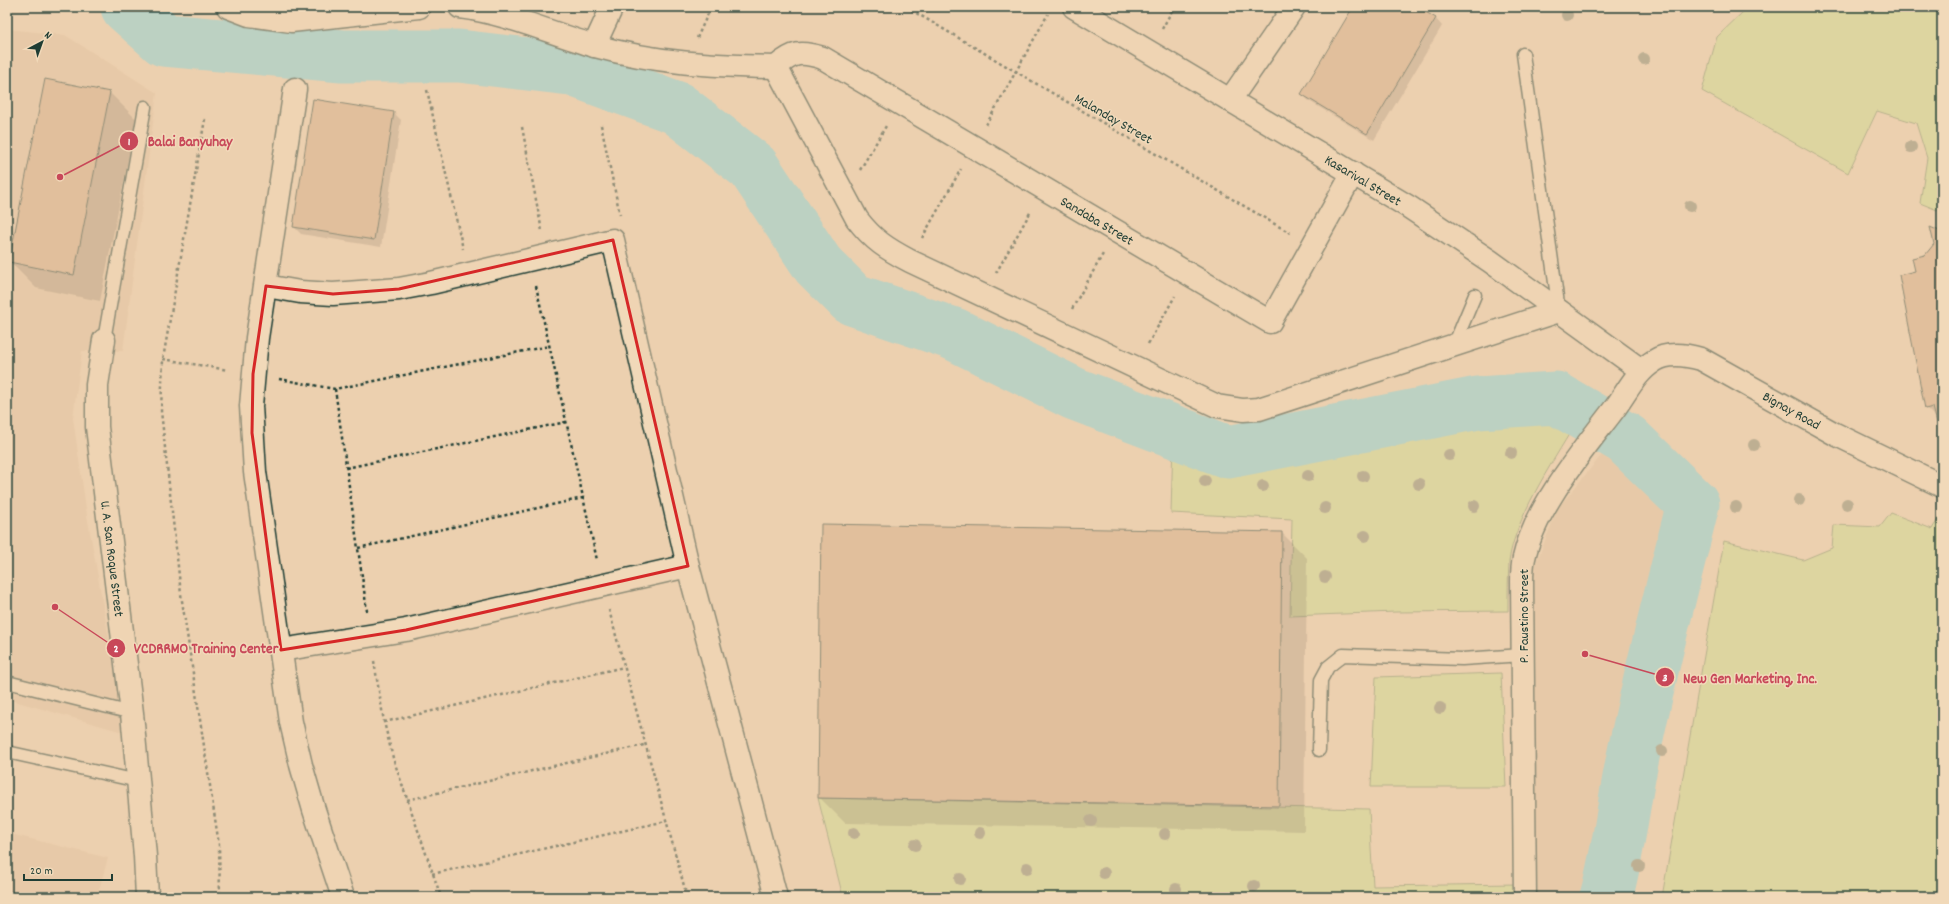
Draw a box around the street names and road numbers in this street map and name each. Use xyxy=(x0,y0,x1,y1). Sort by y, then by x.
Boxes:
street label: Malanday Street xyxy=(1070,89,1156,150)
street label: Kasarival Street xyxy=(1320,151,1405,212)
street label: Sandaba Street xyxy=(1056,192,1137,251)
street label: Bignay Road xyxy=(1758,387,1824,436)
street label: U. A. San Roque Street xyxy=(94,500,128,618)
street label: P. Faustino Street xyxy=(1515,569,1535,663)

